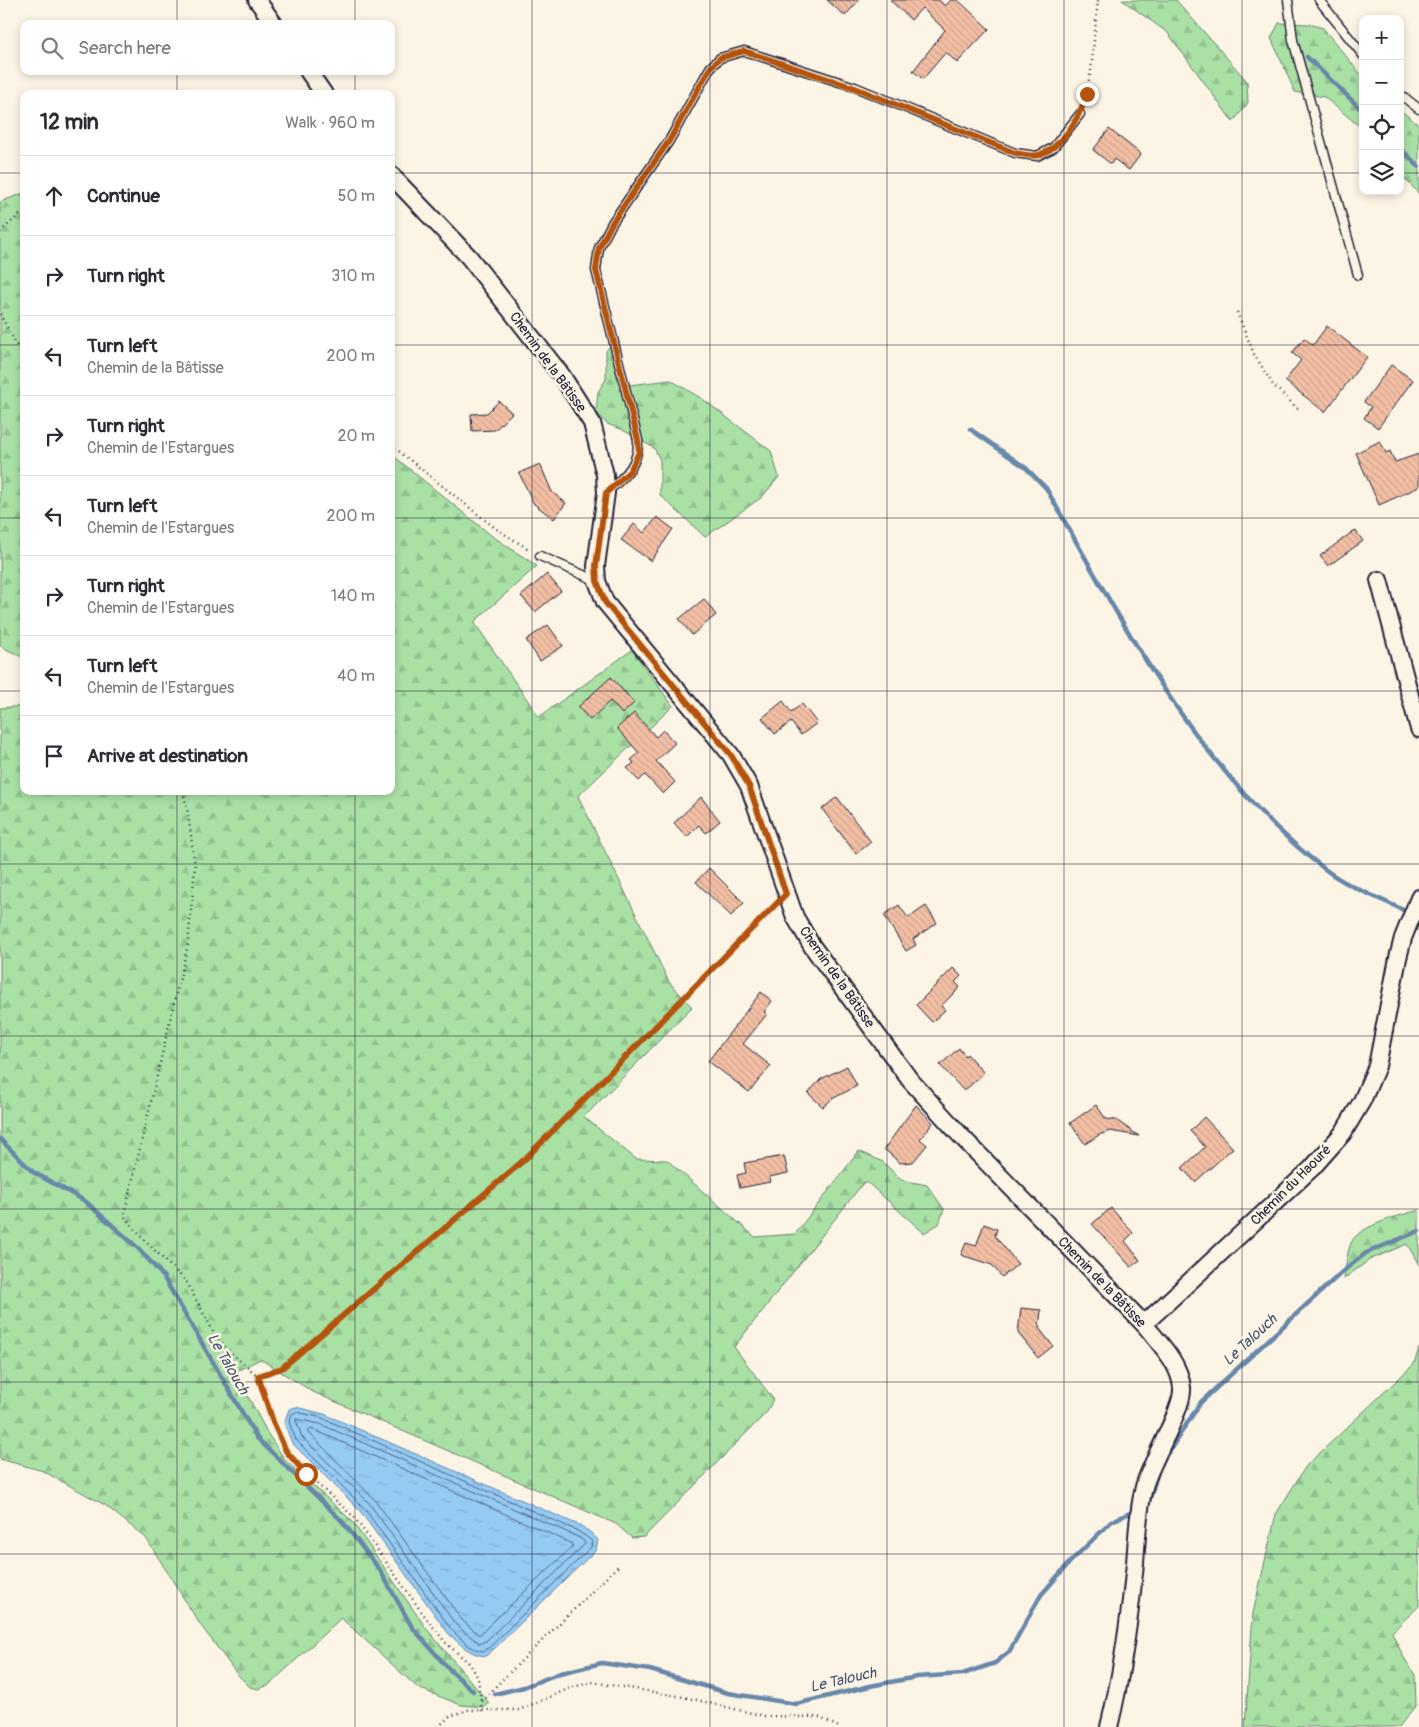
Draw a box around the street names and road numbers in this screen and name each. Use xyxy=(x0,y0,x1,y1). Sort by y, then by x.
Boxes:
street label: Chemin de la Bâtisse xyxy=(506,309,590,415)
street label: Chemin de la Bâtisse xyxy=(796,923,878,1031)
street label: Chemin du Haouré xyxy=(1247,1141,1335,1229)
street label: Chemin de la Bâtisse xyxy=(1054,1233,1150,1331)

